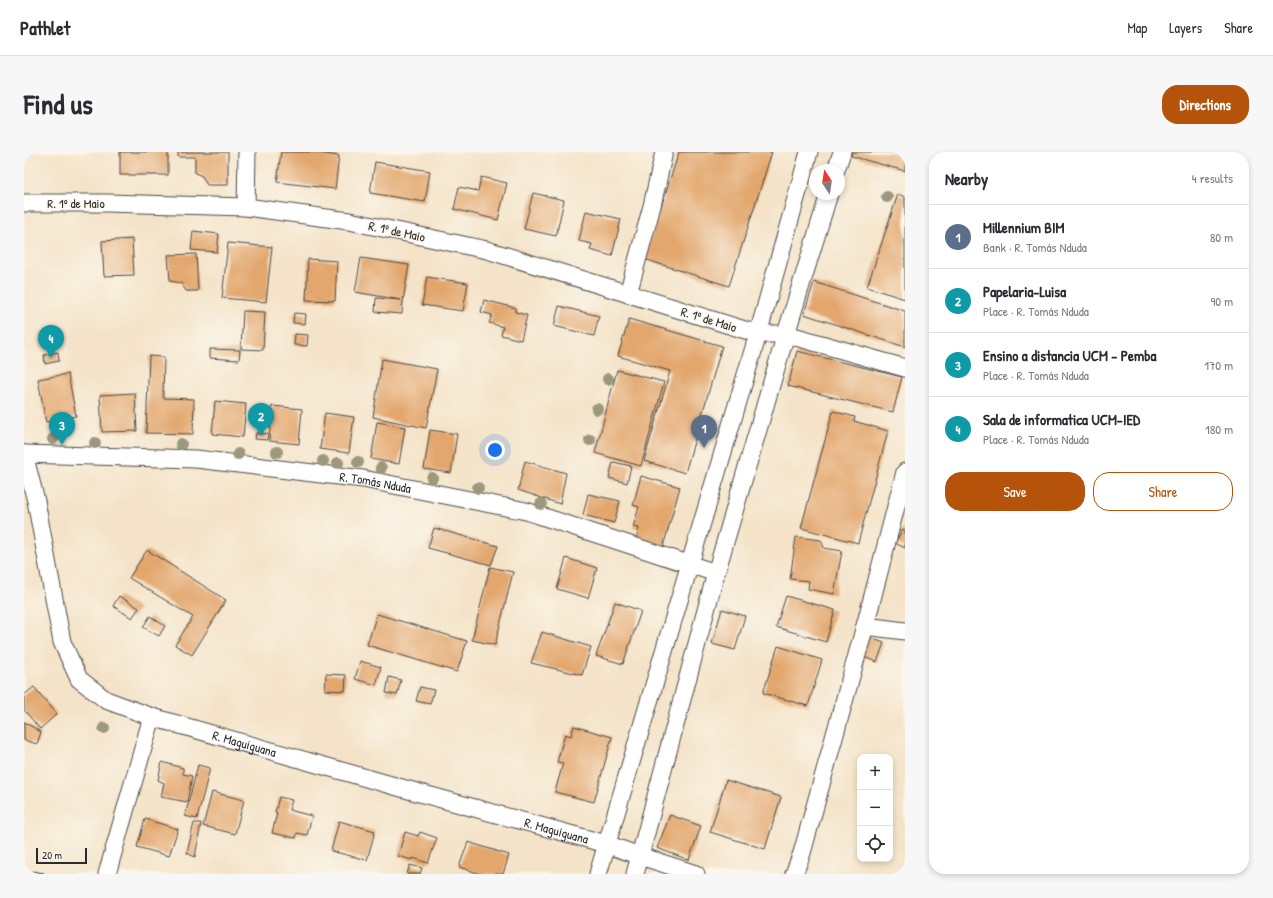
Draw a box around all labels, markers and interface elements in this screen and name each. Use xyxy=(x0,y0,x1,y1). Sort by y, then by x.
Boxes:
text: Pathlet xyxy=(20,15,70,41)
text: Map xyxy=(1127,18,1147,37)
text: Layers xyxy=(1169,18,1202,37)
text: Share xyxy=(1224,18,1253,37)
text: Find us xyxy=(24,85,93,123)
button: Directions xyxy=(1162,85,1249,124)
north arrow xyxy=(809,164,845,200)
text: Nearby xyxy=(945,167,988,190)
text: 4 results xyxy=(1192,169,1233,187)
street label: R. 1º de Maio xyxy=(47,194,105,212)
street label: R. 1º de Maio xyxy=(367,216,427,246)
text: Millennium BIM xyxy=(983,217,1064,238)
text: 1 xyxy=(956,228,960,246)
text: 80 m xyxy=(1210,228,1233,246)
text: Bank · R. Tomás Nduda xyxy=(983,238,1087,256)
text: Papelaria-Luisa xyxy=(983,281,1066,302)
text: 2 xyxy=(955,292,961,310)
text: 90 m xyxy=(1211,292,1233,310)
street label: R. 1º de Maio xyxy=(679,302,739,336)
text: Place · R. Tomás Nduda xyxy=(983,302,1089,320)
pin: 4 xyxy=(38,325,64,358)
text: Ensino a distancia UCM - Pemba xyxy=(983,345,1156,366)
text: 3 xyxy=(955,356,961,374)
text: 170 m xyxy=(1204,356,1233,374)
text: Place · R. Tomás Nduda xyxy=(983,366,1089,384)
pin: 2 xyxy=(248,403,274,436)
text: Sala de informatica UCM-IED xyxy=(983,409,1140,430)
pin: 3 xyxy=(49,412,75,445)
pin: 1 xyxy=(691,415,717,448)
text: 4 xyxy=(956,420,960,438)
text: 180 m xyxy=(1205,420,1233,438)
text: Place · R. Tomás Nduda xyxy=(983,430,1089,448)
your location xyxy=(485,440,505,460)
street label: R. Tomás Nduda xyxy=(339,467,413,497)
button: Save xyxy=(945,472,1085,511)
button: Share xyxy=(1093,472,1233,511)
street label: R. Maguiguana xyxy=(210,726,278,761)
map controls xyxy=(857,754,893,862)
button: + xyxy=(857,754,893,790)
button: − xyxy=(857,790,893,826)
street label: R. Maguiguana xyxy=(523,813,591,848)
button: locate xyxy=(857,826,893,862)
scale bar xyxy=(36,846,87,865)
text: 20 m xyxy=(42,848,62,862)

